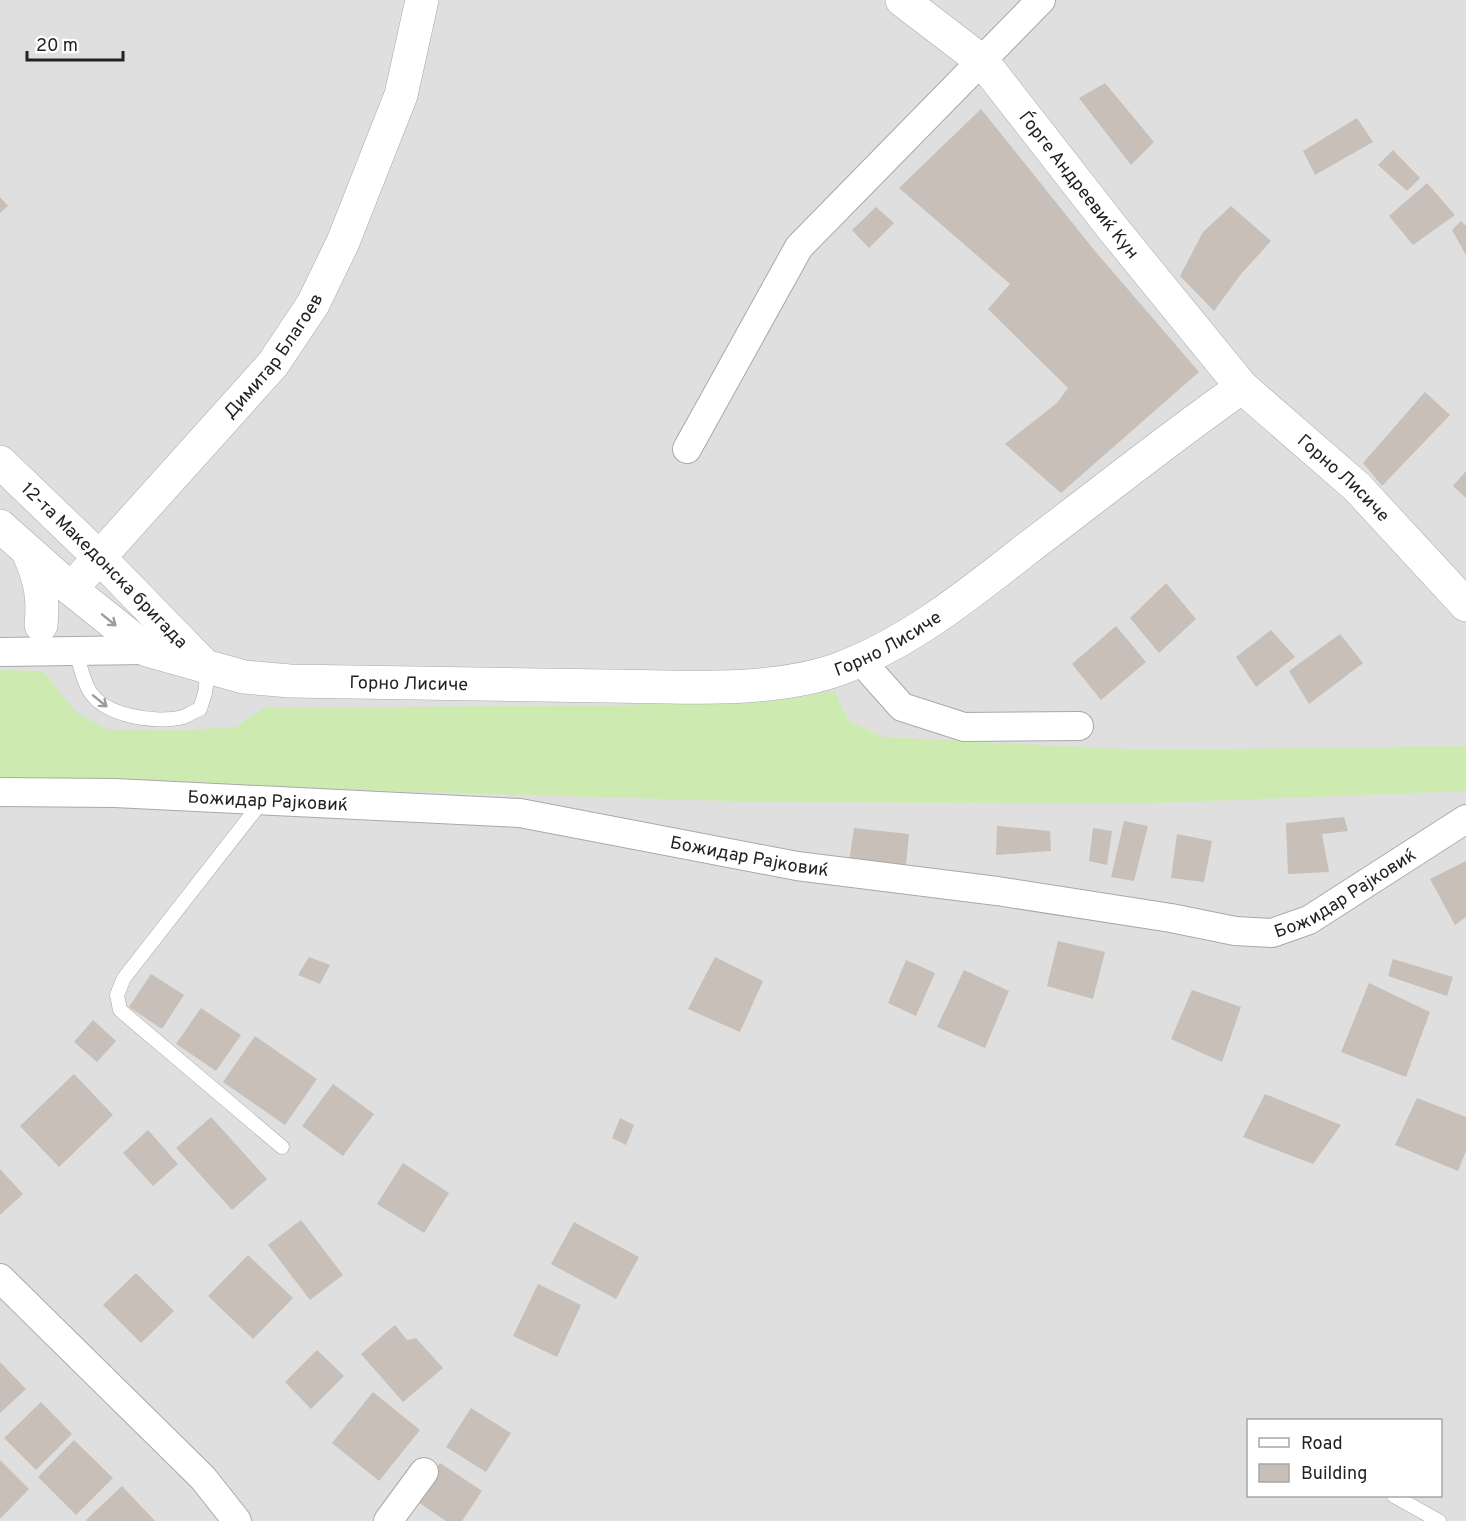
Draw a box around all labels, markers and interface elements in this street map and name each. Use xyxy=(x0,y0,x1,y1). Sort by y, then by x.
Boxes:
scale bar xyxy=(27,24,123,62)
text: 20 m xyxy=(36,35,78,58)
street label: Ѓорге Андреевиќ Кун xyxy=(1013,106,1143,264)
street label: Димитар Благоев xyxy=(219,290,329,424)
street label: Горно Лисиче xyxy=(1292,430,1394,528)
street label: 12-та Македонска бригада xyxy=(15,478,192,654)
street label: Горно Лисиче xyxy=(831,607,947,683)
one-way arrow xyxy=(101,613,116,627)
street label: Горно Лисиче xyxy=(349,672,468,697)
one-way arrow xyxy=(92,694,108,707)
street label: Божидар Рајковиќ xyxy=(187,787,349,817)
street label: Божидар Рајковиќ xyxy=(668,832,830,883)
street label: Божидар Рајковиќ xyxy=(1272,844,1421,944)
legend xyxy=(1247,1419,1442,1497)
text: Road xyxy=(1301,1433,1343,1456)
text: Building xyxy=(1301,1463,1367,1486)

